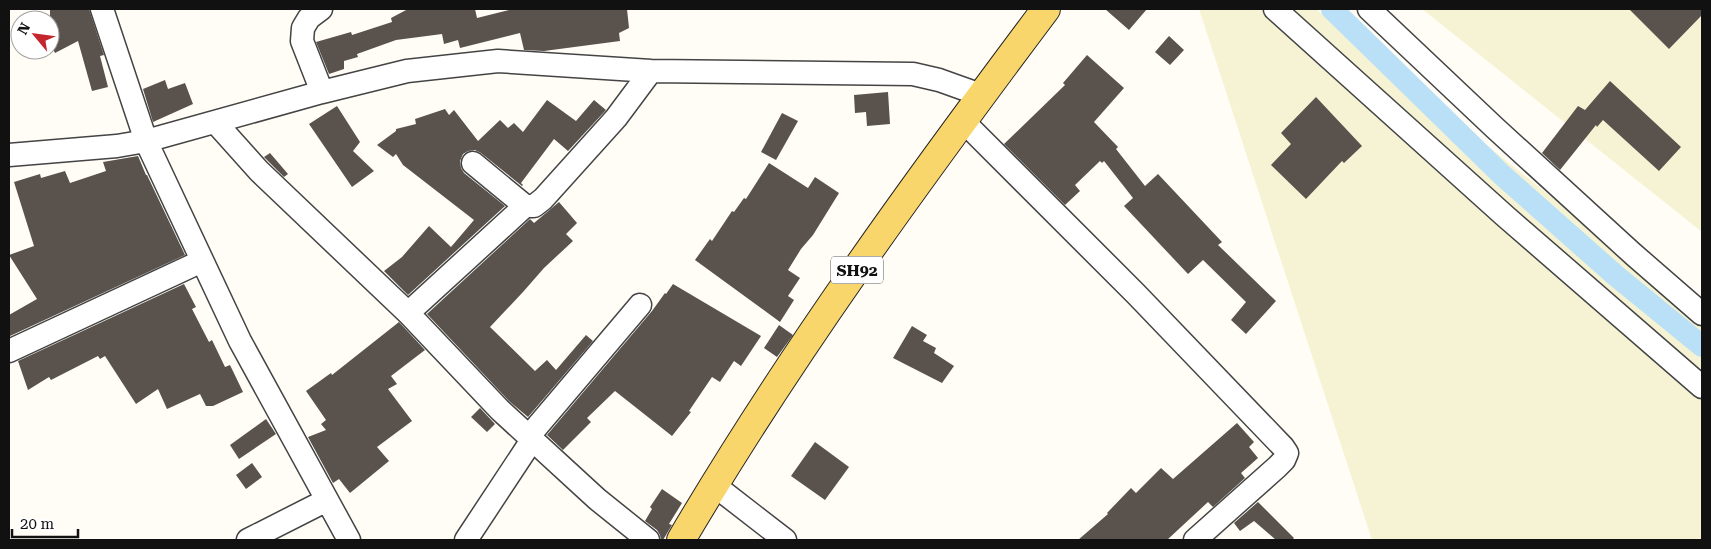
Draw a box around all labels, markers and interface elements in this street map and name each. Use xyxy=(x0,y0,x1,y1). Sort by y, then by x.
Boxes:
north arrow xyxy=(10,10,60,60)
text: N xyxy=(14,20,33,37)
road number: SH92 xyxy=(831,256,883,284)
scale bar xyxy=(12,506,79,538)
text: 20 m xyxy=(20,515,55,533)

